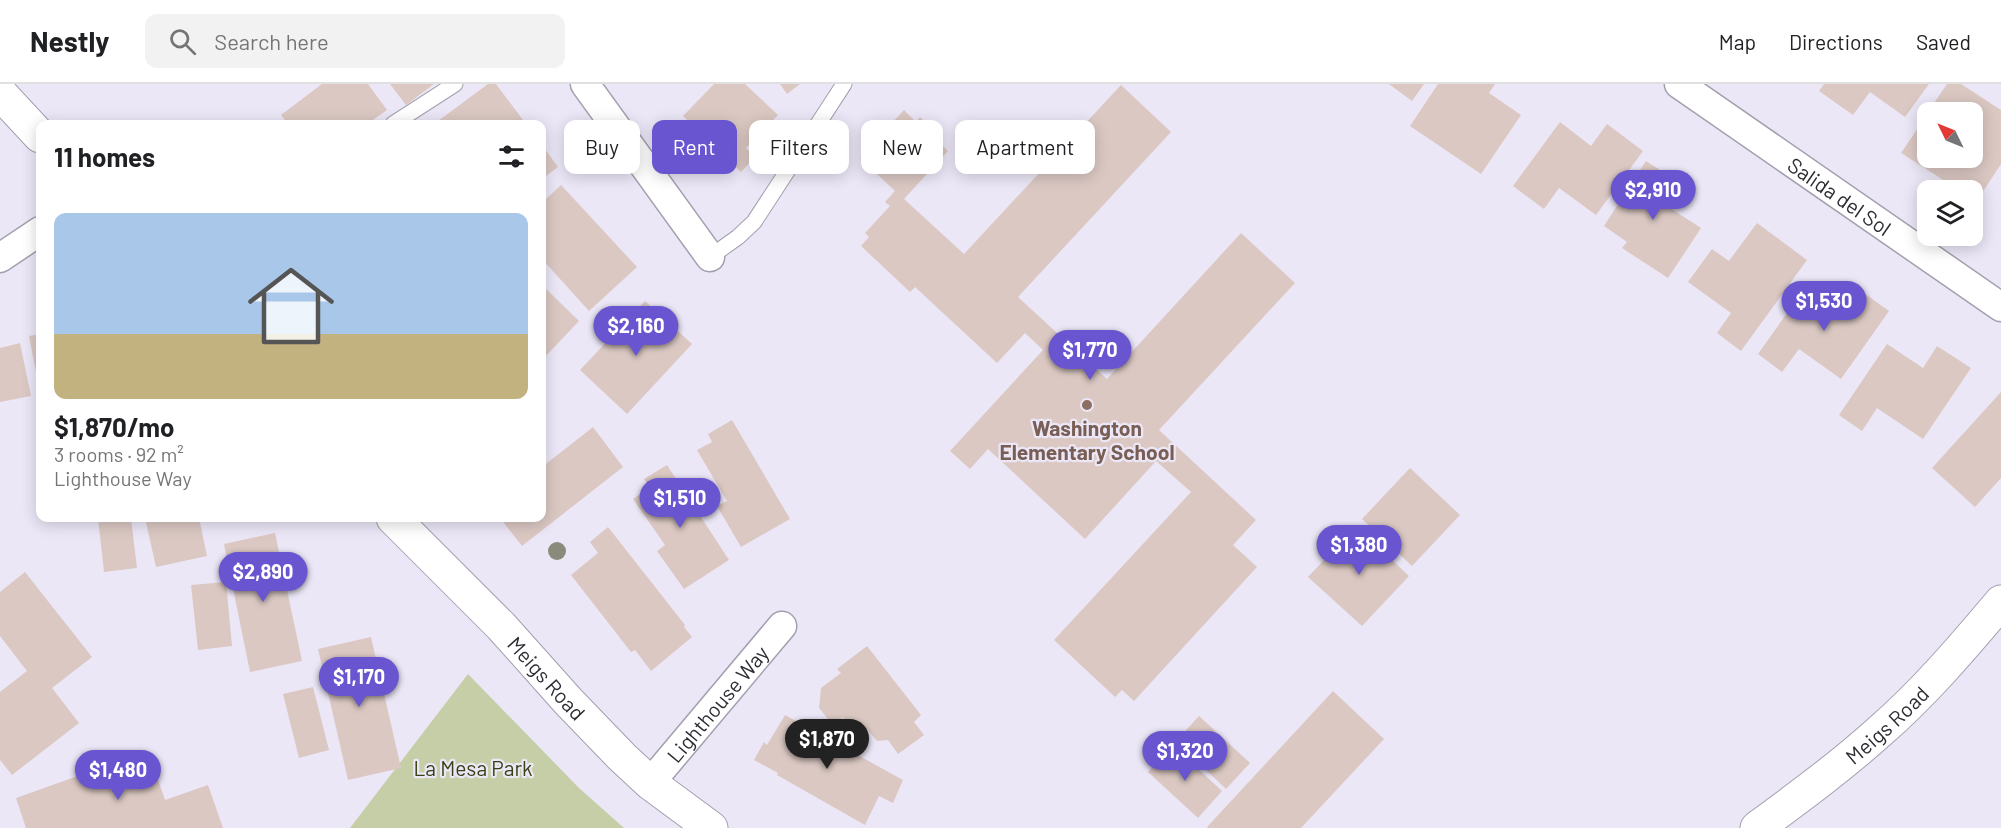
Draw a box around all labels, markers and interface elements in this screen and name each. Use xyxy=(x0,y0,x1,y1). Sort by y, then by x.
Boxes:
search box xyxy=(145,14,565,68)
text: Nestly xyxy=(30,24,109,58)
icon: search xyxy=(166,25,199,58)
text: Search here xyxy=(214,28,329,54)
text: Map xyxy=(1719,29,1756,54)
text: Directions xyxy=(1789,29,1883,54)
text: Saved xyxy=(1916,29,1971,54)
north arrow xyxy=(1917,102,1983,168)
map controls xyxy=(1917,102,1983,246)
chip: Buy xyxy=(564,120,640,174)
chip: Rent xyxy=(652,120,737,174)
chip: Filters xyxy=(749,120,849,174)
chip: New xyxy=(861,120,943,174)
chip: Apartment xyxy=(955,120,1095,174)
icon: filters xyxy=(495,140,528,173)
text: 11 homes xyxy=(54,141,155,172)
street label: Salida del Sol xyxy=(1784,151,1897,240)
pin: $2,910 xyxy=(1604,170,1702,221)
text: $2,910 xyxy=(1625,177,1681,201)
button: layers xyxy=(1917,180,1983,246)
icon: home xyxy=(237,252,345,360)
pin: $1,530 xyxy=(1775,281,1873,332)
text: $1,530 xyxy=(1796,288,1852,312)
pin: $2,160 xyxy=(587,306,685,357)
text: $2,160 xyxy=(607,313,665,337)
pin: $1,770 xyxy=(1041,330,1139,381)
text: $1,770 xyxy=(1062,337,1118,361)
marker: Washington Elementary School xyxy=(1080,398,1094,412)
text: $1,870/mo xyxy=(54,411,174,442)
place label: Washington Elementary School xyxy=(999,415,1175,464)
text: 3 rooms · 92 m² xyxy=(54,442,184,466)
text: Lighthouse Way xyxy=(54,466,192,490)
pin: $1,510 xyxy=(631,478,729,529)
text: $1,510 xyxy=(654,485,706,509)
pin: $1,380 xyxy=(1310,525,1408,576)
text: $1,380 xyxy=(1331,532,1387,556)
pin: $2,890 xyxy=(214,552,312,603)
text: $2,890 xyxy=(233,559,293,583)
street label: Meigs Road xyxy=(503,631,591,724)
street label: Lighthouse Way xyxy=(661,640,773,767)
pin: $1,170 xyxy=(310,657,408,708)
text: $1,170 xyxy=(333,664,385,688)
street label: Meigs Road xyxy=(1840,680,1933,768)
pin: $1,870 xyxy=(778,719,876,770)
text: $1,870 xyxy=(799,726,855,750)
pin: $1,320 xyxy=(1136,731,1234,782)
text: $1,320 xyxy=(1156,738,1214,762)
pin: $1,480 xyxy=(69,750,167,801)
park label: La Mesa Park xyxy=(413,755,533,780)
text: $1,480 xyxy=(89,757,147,781)

